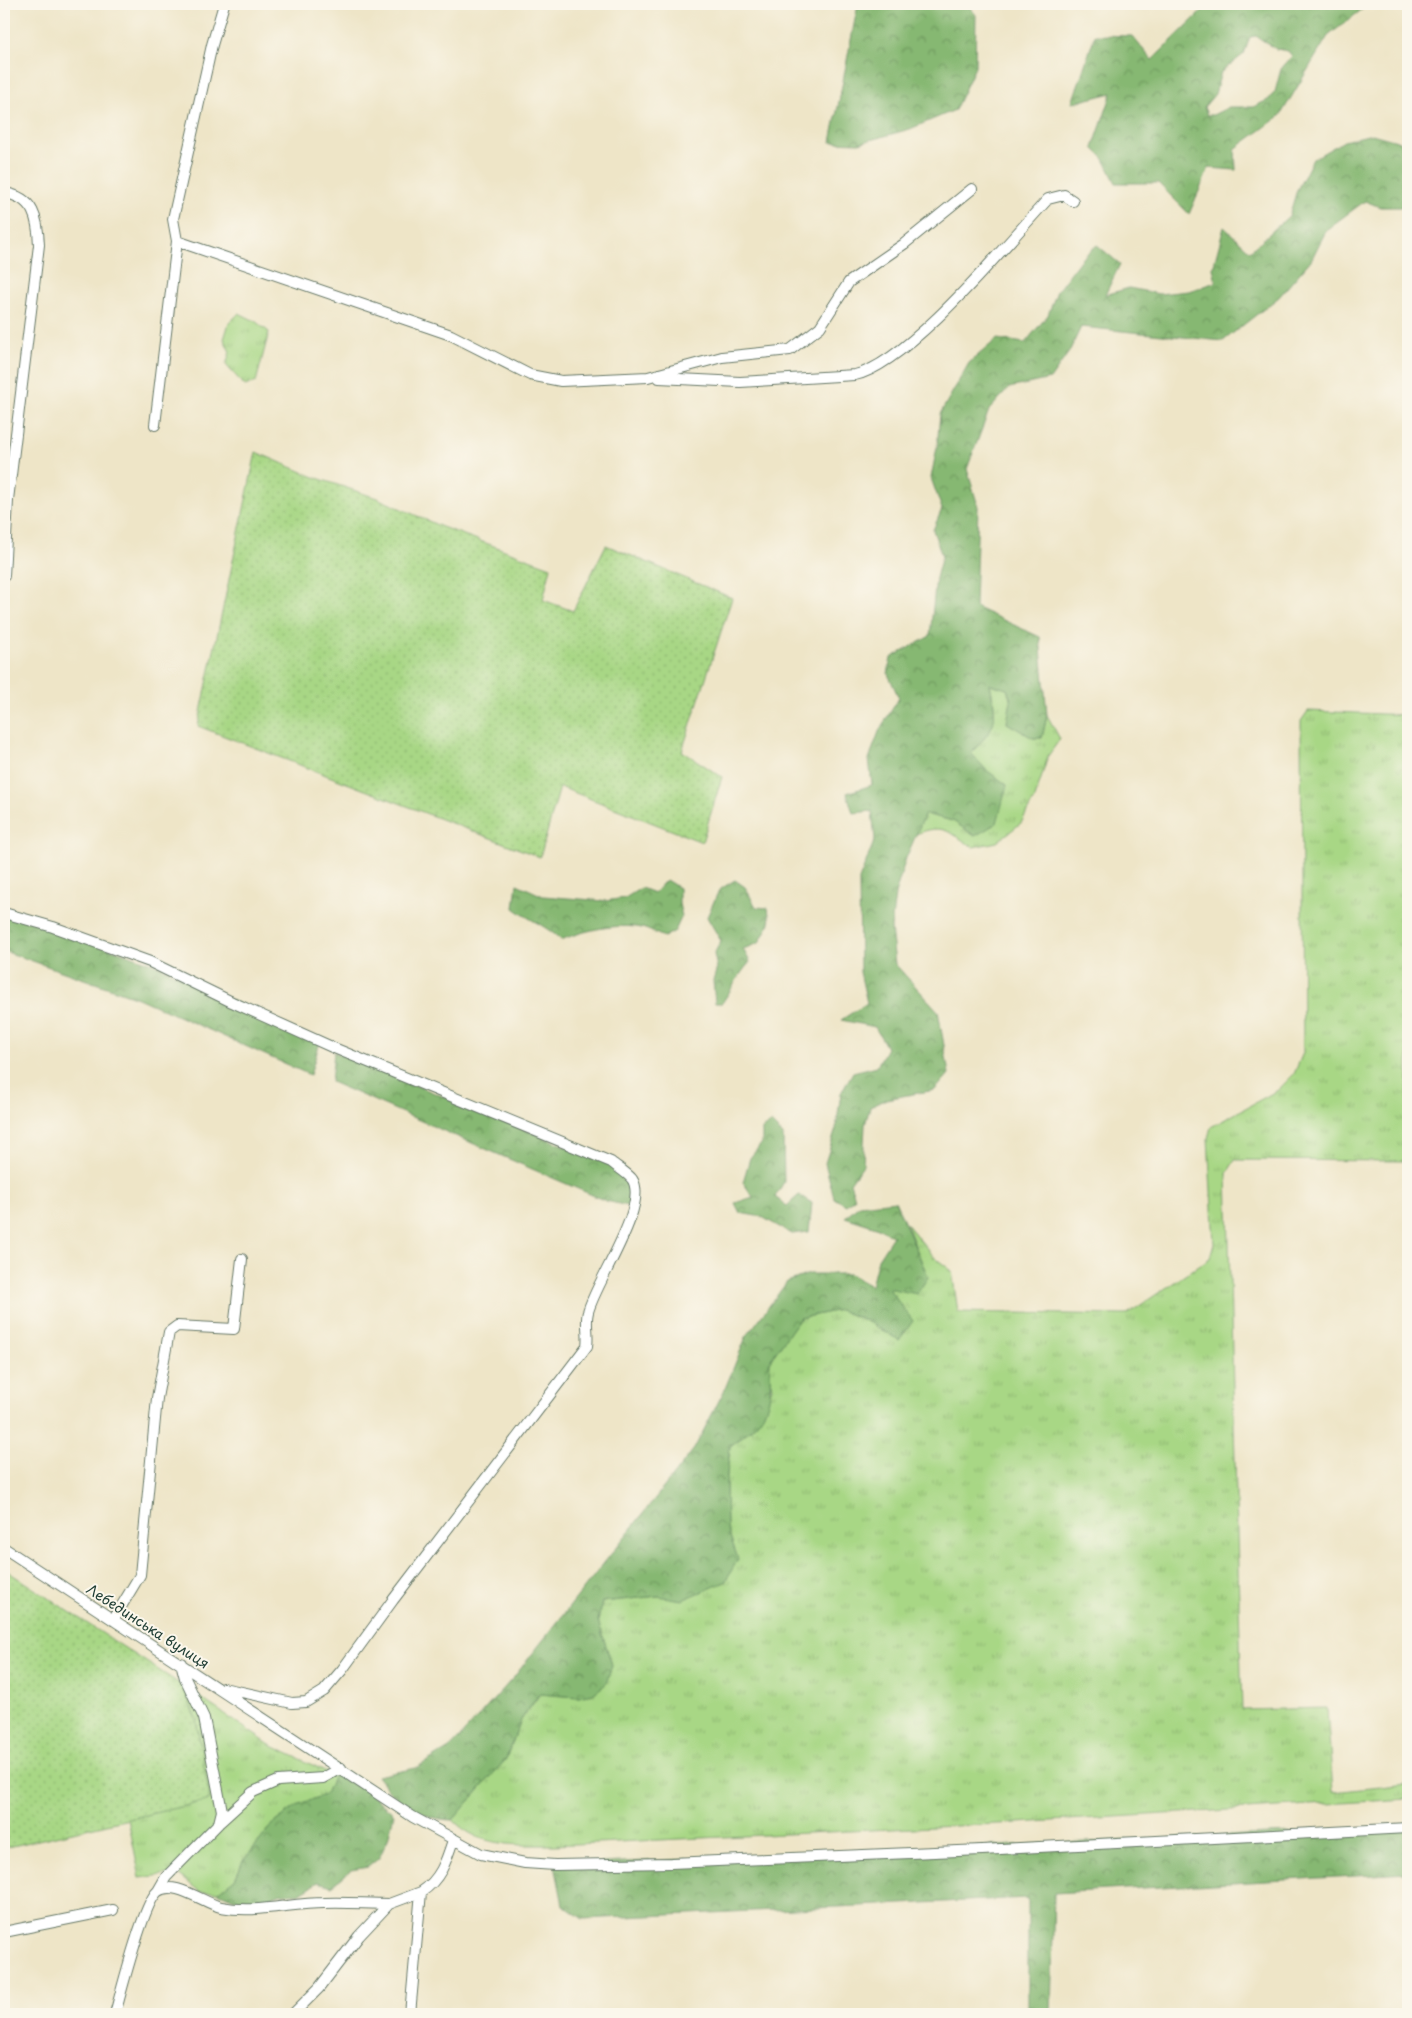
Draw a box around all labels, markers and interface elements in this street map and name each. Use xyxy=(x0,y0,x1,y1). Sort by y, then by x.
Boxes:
street label: Лебединська вулиця xyxy=(82,1578,214,1674)

